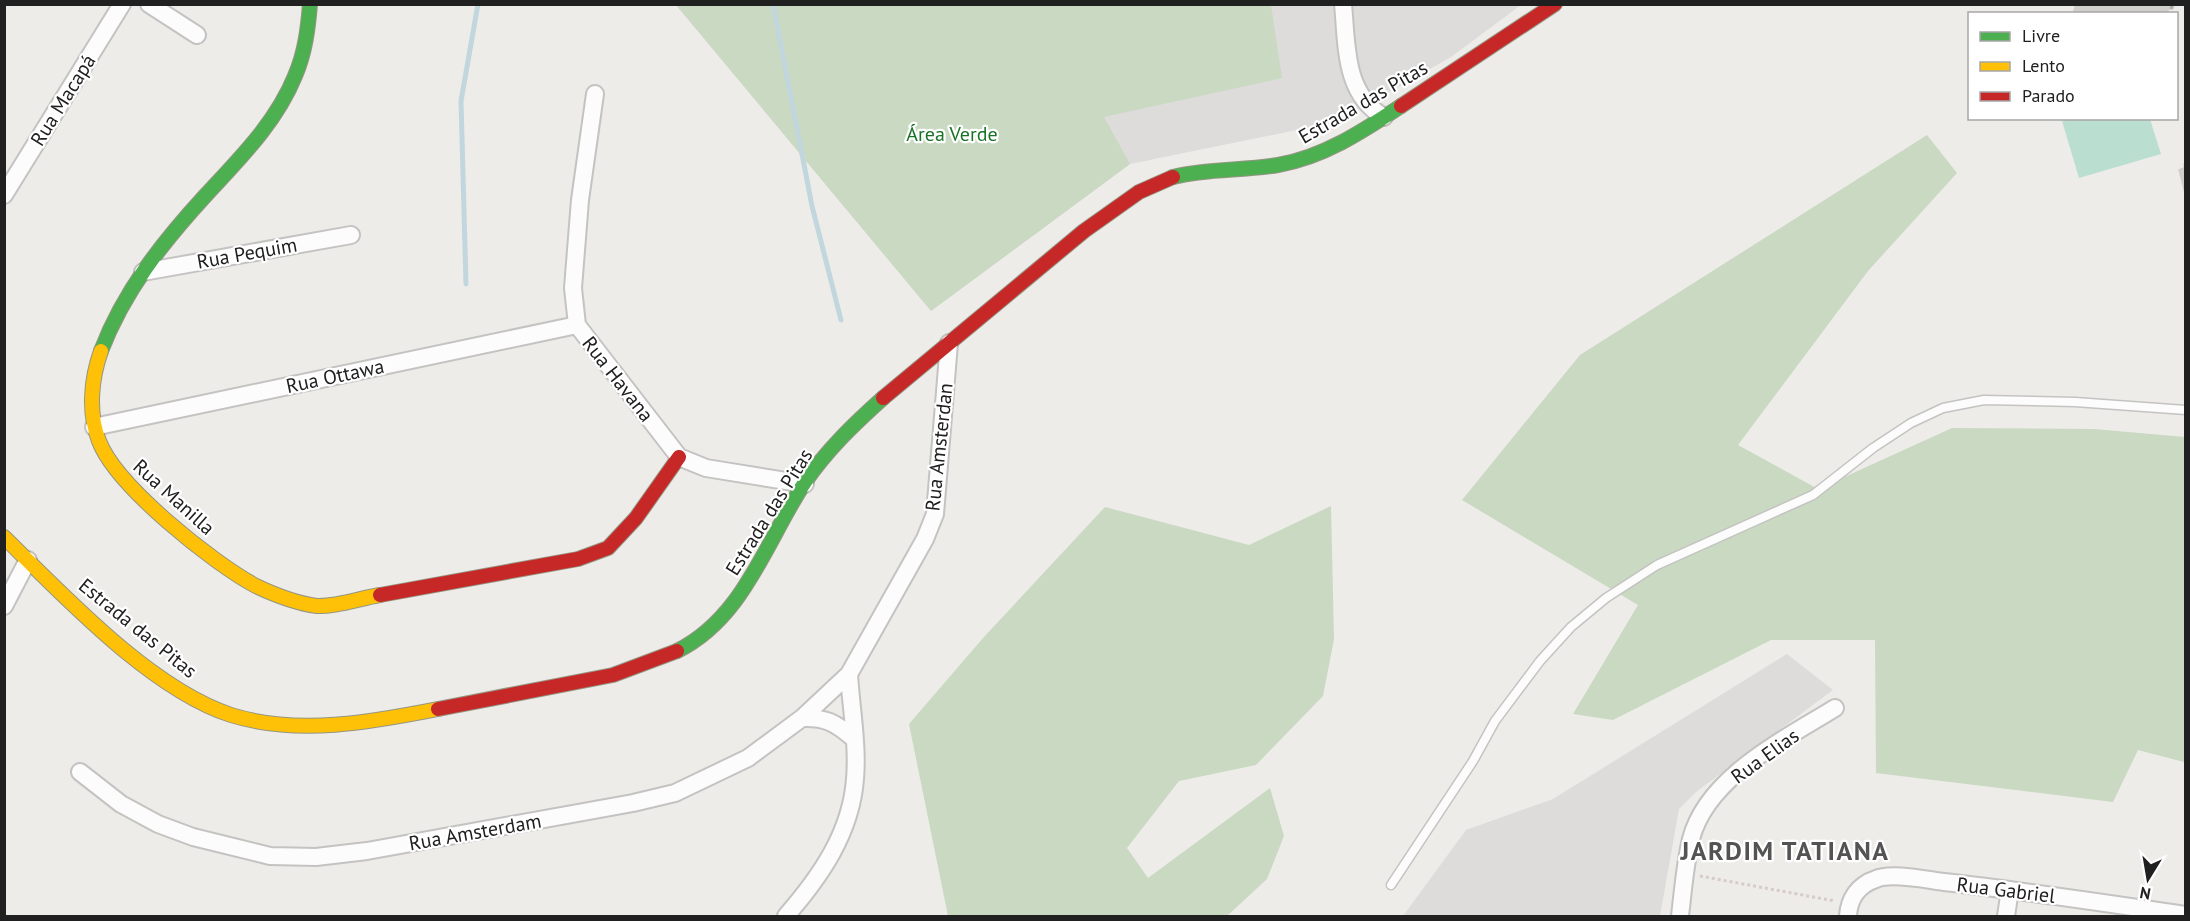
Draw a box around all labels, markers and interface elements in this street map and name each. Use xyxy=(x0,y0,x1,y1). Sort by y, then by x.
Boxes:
legend xyxy=(1968,12,2178,120)
text: Livre xyxy=(2022,24,2060,47)
street label: Rua Macapá xyxy=(25,49,101,151)
text: Lento xyxy=(2022,54,2065,77)
street label: Estrada das Pitas xyxy=(1294,55,1432,149)
text: Parado xyxy=(2022,84,2075,107)
park label: Área Verde xyxy=(906,121,998,147)
street label: Rua Pequim xyxy=(195,231,299,275)
street label: Rua Havana xyxy=(577,331,659,427)
street label: Rua Ottawa xyxy=(284,353,386,399)
street label: Rua Amsterdan xyxy=(919,382,959,512)
street label: Estrada das Pitas xyxy=(720,444,818,580)
street label: Rua Manilla xyxy=(128,453,220,541)
street label: Estrada das Pitas xyxy=(74,572,202,684)
street label: Rua Elias xyxy=(1726,723,1804,789)
street label: Rua Amsterdam xyxy=(407,808,543,856)
district label: JARDIM TATIANA xyxy=(1680,834,1889,867)
north arrow xyxy=(2118,849,2178,909)
street label: Rua Gabriel xyxy=(1955,871,2057,909)
text: N xyxy=(2138,883,2152,905)

